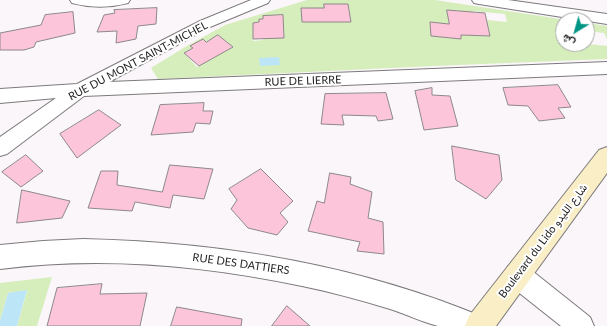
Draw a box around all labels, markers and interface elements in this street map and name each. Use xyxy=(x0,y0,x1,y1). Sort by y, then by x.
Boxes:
north arrow xyxy=(555,12,595,52)
street label: RUE DU MONT SAINT-MICHEL xyxy=(66,19,210,103)
text: ش xyxy=(559,32,577,50)
street label: RUE DE LIERRE xyxy=(264,73,342,89)
street label: Boulevard du Lido شارع الليدو xyxy=(496,182,590,300)
street label: RUE DES DATTIERS xyxy=(192,251,290,277)

